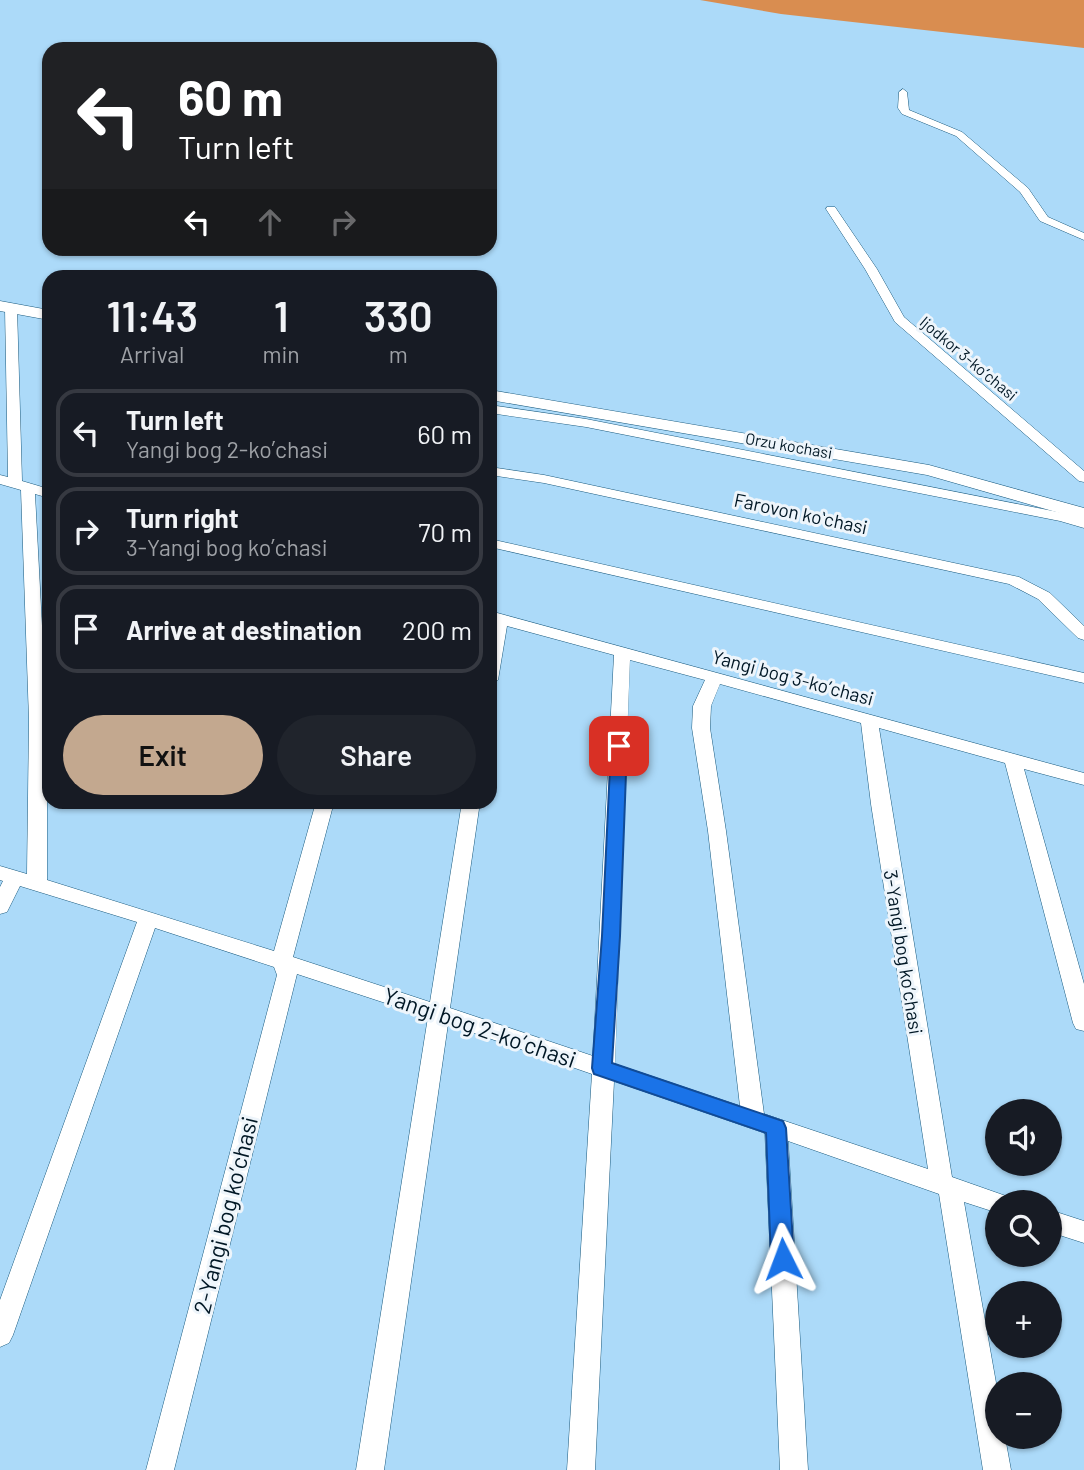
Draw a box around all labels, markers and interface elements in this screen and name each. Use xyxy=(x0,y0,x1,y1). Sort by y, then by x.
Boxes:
text: 60 m xyxy=(178,67,283,126)
icon: left xyxy=(63,70,154,161)
text: Turn left xyxy=(178,127,295,165)
icon: left xyxy=(178,203,216,241)
icon: ahead xyxy=(251,203,289,241)
icon: right xyxy=(324,203,362,241)
text: 11:43 xyxy=(106,290,198,340)
text: 1 xyxy=(274,290,289,340)
text: 330 xyxy=(364,290,433,340)
street label: Ijodkor 3-koʼchasi xyxy=(917,312,1021,404)
text: Arrival xyxy=(120,340,184,368)
text: min xyxy=(262,340,300,368)
text: m xyxy=(389,340,408,368)
text: Turn left xyxy=(126,404,224,435)
icon: left xyxy=(67,414,105,452)
text: 60 m xyxy=(417,418,472,449)
street label: Orzu kochasi xyxy=(744,428,834,462)
text: Yangi bog 2-koʼchasi xyxy=(126,435,328,463)
street label: Farovon koʻchasi xyxy=(732,488,870,538)
text: Turn right xyxy=(126,502,239,533)
icon: right xyxy=(67,512,105,550)
text: 70 m xyxy=(418,516,472,547)
text: 3-Yangi bog koʼchasi xyxy=(126,533,328,561)
icon: arrive xyxy=(67,610,105,648)
text: Arrive at destination xyxy=(126,614,362,645)
text: 200 m xyxy=(402,614,472,645)
street label: Yangi bog 3-koʼchasi xyxy=(710,644,876,710)
button: Exit xyxy=(63,715,263,795)
button: Share xyxy=(277,715,476,795)
pin xyxy=(589,716,649,776)
icon: arrive xyxy=(600,727,638,765)
street label: 3-Yangi bog koʼchasi xyxy=(880,868,928,1036)
street label: Yangi bog 2-koʼchasi xyxy=(380,981,580,1073)
map controls xyxy=(985,1099,1062,1449)
button: sound xyxy=(985,1099,1062,1176)
street label: 2-Yangi bog koʼchasi xyxy=(187,1114,263,1316)
button: search xyxy=(985,1190,1062,1267)
position arrow xyxy=(746,1222,820,1296)
button: + xyxy=(985,1281,1062,1358)
button: − xyxy=(985,1372,1062,1449)

